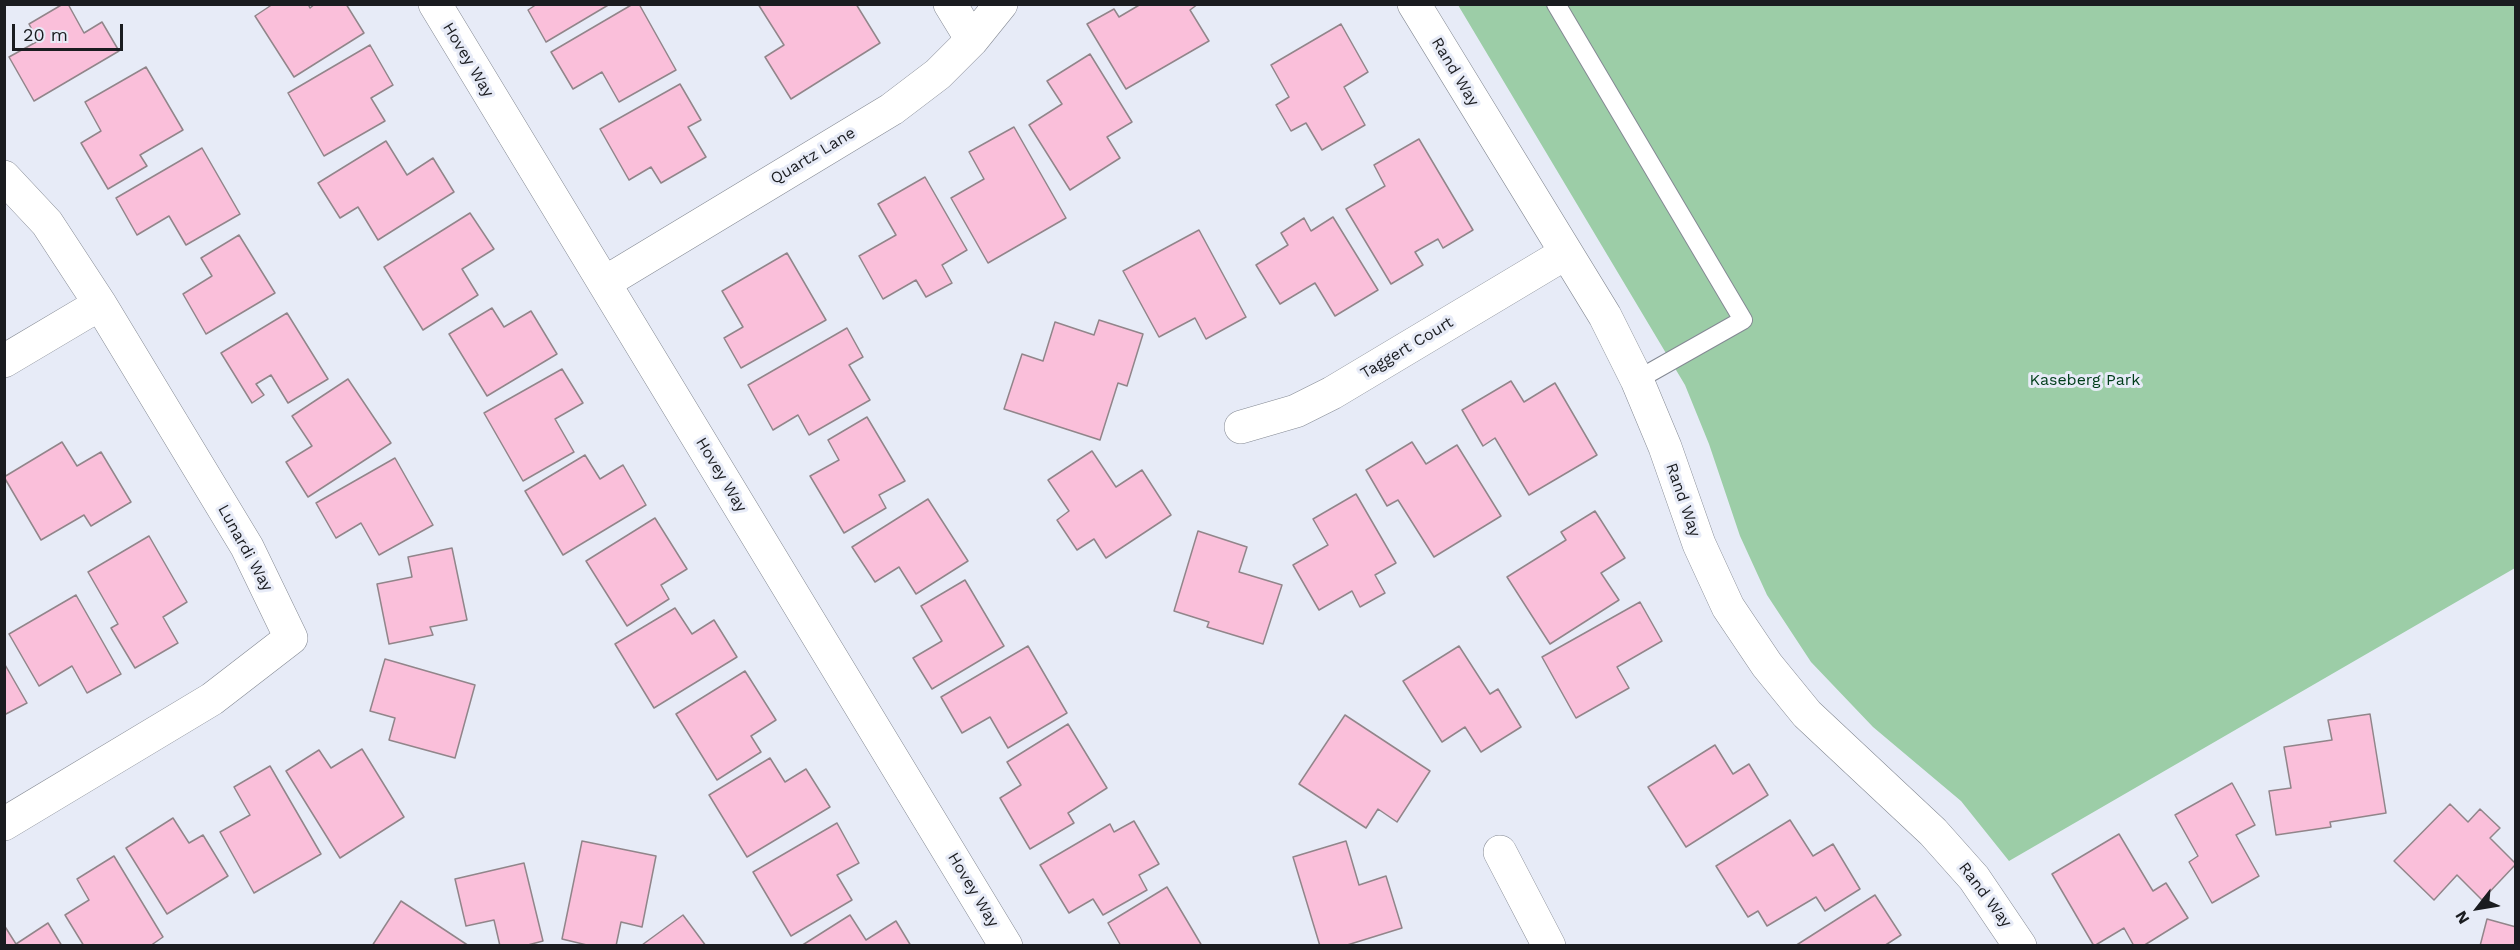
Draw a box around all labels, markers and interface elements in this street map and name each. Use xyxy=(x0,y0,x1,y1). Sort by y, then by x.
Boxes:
scale bar xyxy=(15,12,126,50)
street label: Hovey Way xyxy=(438,19,498,101)
text: 20 m xyxy=(23,24,68,45)
street label: Rand Way xyxy=(1427,34,1483,110)
street label: Quartz Lane xyxy=(767,123,859,189)
street label: Taggert Court xyxy=(1357,313,1457,383)
park label: Kaseberg Park xyxy=(2030,370,2140,390)
street label: Hovey Way xyxy=(691,434,751,516)
street label: Rand Way xyxy=(1661,461,1705,539)
street label: Lunardi Way xyxy=(213,501,277,595)
street label: Hovey Way xyxy=(943,849,1003,931)
street label: Rand Way xyxy=(1954,859,2016,931)
north arrow xyxy=(2448,878,2508,938)
text: N xyxy=(2451,908,2473,928)

